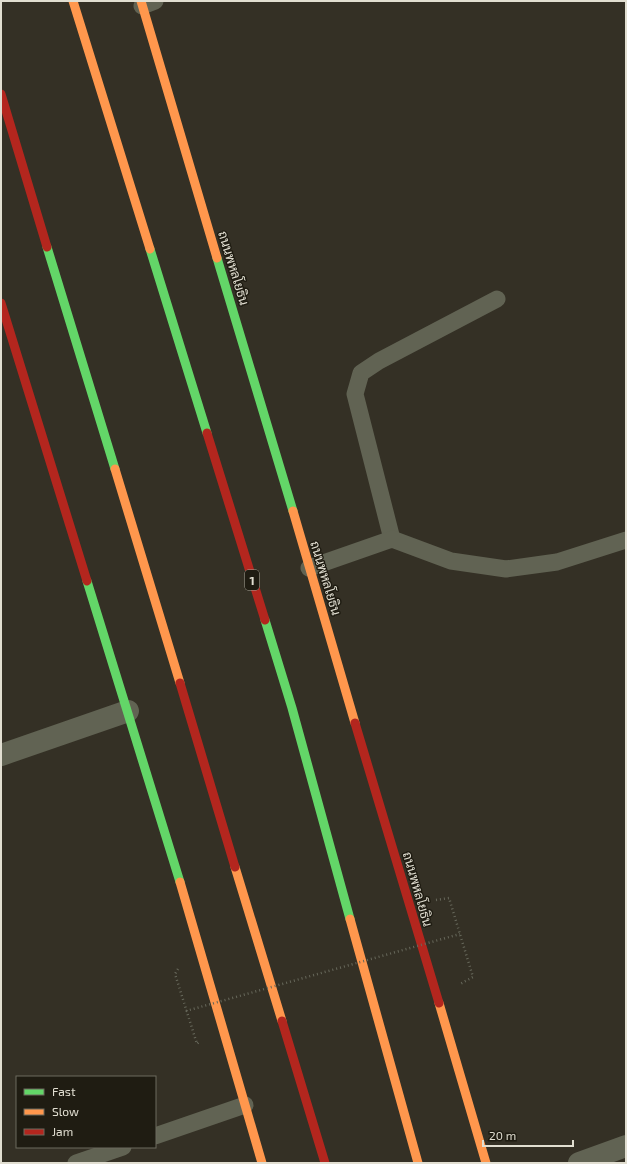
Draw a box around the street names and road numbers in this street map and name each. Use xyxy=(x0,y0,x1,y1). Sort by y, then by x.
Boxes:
street label: ถนนพหลโยธิน xyxy=(215,229,253,307)
street label: ถนนพหลโยธิน xyxy=(307,539,345,617)
road number: 1 xyxy=(245,570,259,590)
street label: ถนนพหลโยธิน xyxy=(400,850,436,928)

